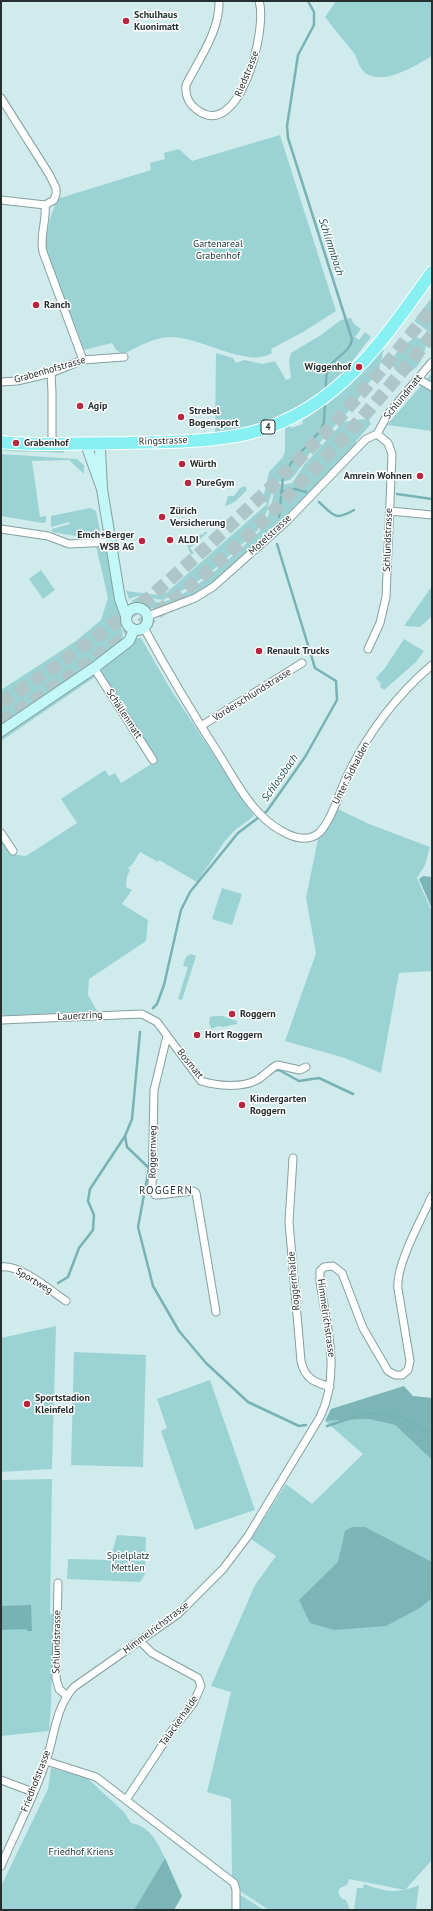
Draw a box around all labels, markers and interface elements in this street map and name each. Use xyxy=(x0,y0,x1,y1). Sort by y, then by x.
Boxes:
place label: Schulhaus Kuonimatt xyxy=(134,9,179,32)
marker: Schulhaus Kuonimatt xyxy=(121,16,131,26)
street label: Riedstrasse xyxy=(232,49,262,99)
water label: Schlimmbach xyxy=(315,216,347,278)
park label: Gartenareal Grabenhof xyxy=(193,238,243,262)
place label: Ranch xyxy=(44,299,70,311)
marker: Ranch xyxy=(31,300,41,310)
street label: Grabenhofstrasse xyxy=(13,354,87,386)
place label: Wiggenhof xyxy=(305,361,351,373)
marker: Wiggenhof xyxy=(354,362,364,372)
street label: Schlundmatt xyxy=(381,372,425,422)
place label: Agip xyxy=(88,400,107,412)
marker: Agip xyxy=(75,401,85,411)
place label: Strebel Bogensport xyxy=(189,405,238,428)
marker: Strebel Bogensport xyxy=(176,412,186,422)
road number: 4 xyxy=(261,420,275,434)
street label: Ringstrasse xyxy=(138,434,188,448)
place label: Grabenhof xyxy=(24,437,68,449)
marker: Grabenhof xyxy=(11,438,21,448)
place label: Würth xyxy=(190,458,216,470)
marker: Würth xyxy=(177,459,187,469)
place label: Amrein Wohnen xyxy=(344,470,412,482)
marker: Amrein Wohnen xyxy=(415,471,425,481)
place label: PureGym xyxy=(196,477,234,489)
marker: PureGym xyxy=(183,478,193,488)
place label: Zürich Versicherung xyxy=(170,505,225,528)
street label: Schlundstrasse xyxy=(381,508,395,572)
marker: Zürich Versicherung xyxy=(157,512,167,522)
street label: Motelstrasse xyxy=(246,512,294,558)
place label: Emch+Berger WSB AG xyxy=(77,529,134,552)
place label: ALDI xyxy=(178,534,199,546)
marker: ALDI xyxy=(165,535,175,545)
marker: Emch+Berger WSB AG xyxy=(137,536,147,546)
place label: Renault Trucks xyxy=(267,645,329,657)
marker: Renault Trucks xyxy=(254,646,264,656)
street label: Vorderschlundstrasse xyxy=(210,666,294,724)
street label: Schällenmatt xyxy=(104,687,144,741)
street label: Unter Sidhalden xyxy=(330,740,372,806)
water label: Schlossbach xyxy=(259,752,301,804)
place label: Roggern xyxy=(240,1008,276,1020)
street label: Lauerzring xyxy=(57,1009,103,1023)
marker: Roggern xyxy=(227,1009,237,1019)
place label: Hort Roggern xyxy=(205,1029,262,1041)
marker: Hort Roggern xyxy=(192,1030,202,1040)
street label: Bosmatt xyxy=(174,1047,206,1081)
place label: Kindergarten Roggern xyxy=(250,1093,306,1116)
marker: Kindergarten Roggern xyxy=(237,1100,247,1110)
street label: Roggernweg xyxy=(147,1125,159,1179)
district label: ROGGERN xyxy=(139,1184,193,1198)
street label: Roggernhalde xyxy=(285,1251,303,1311)
street label: Sportweg xyxy=(13,1265,55,1297)
street label: Himmelrichstrasse xyxy=(315,1278,337,1358)
place label: Sportstadion Kleinfeld xyxy=(35,1392,90,1416)
marker: Sportstadion Kleinfeld xyxy=(22,1399,32,1409)
park label: Spielplatz Mettlen xyxy=(107,1550,149,1574)
street label: Himmelrichstrasse xyxy=(121,1599,191,1657)
street label: Schlundstrasse xyxy=(50,1610,64,1674)
street label: Talackerhalde xyxy=(157,1693,201,1749)
street label: Friedhofstrasse xyxy=(19,1748,53,1814)
park label: Friedhof Kriens xyxy=(49,1846,113,1858)

